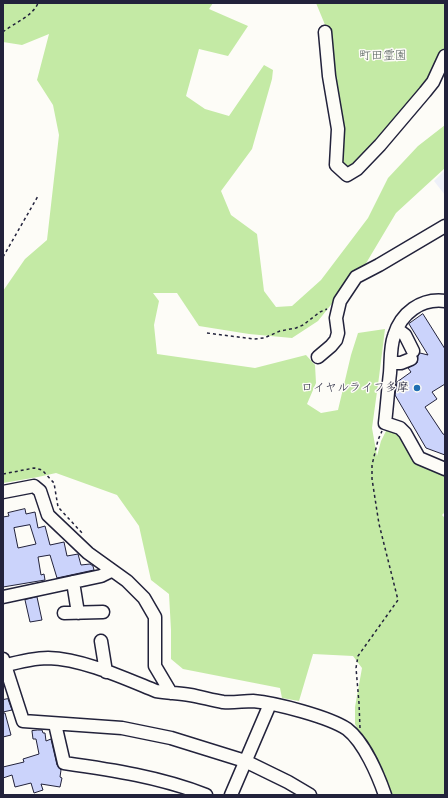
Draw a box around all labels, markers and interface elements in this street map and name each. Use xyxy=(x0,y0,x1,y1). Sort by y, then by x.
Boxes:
park label: 町田霊園 xyxy=(359,49,407,63)
place label: ロイヤルライフ多摩 xyxy=(301,381,409,395)
marker: ロイヤルライフ多摩 xyxy=(412,383,422,393)

